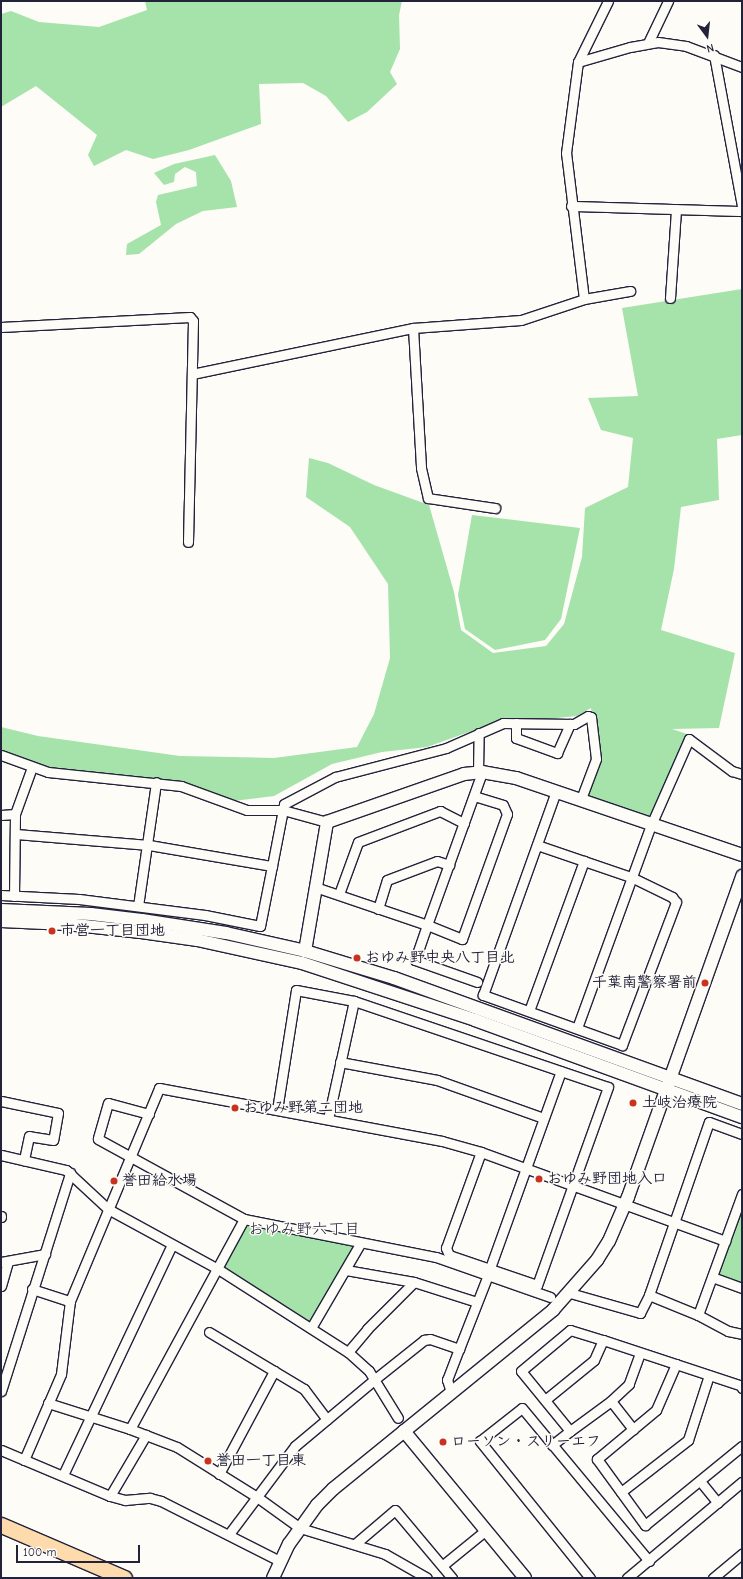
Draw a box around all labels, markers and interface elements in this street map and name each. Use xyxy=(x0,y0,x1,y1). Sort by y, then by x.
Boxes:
north arrow xyxy=(687,16,727,56)
text: N xyxy=(705,41,715,55)
place label: 市営一丁目団地 xyxy=(60,922,165,940)
marker: 市営一丁目団地 xyxy=(47,926,57,936)
place label: おゆみ野中央八丁目北 xyxy=(365,949,515,967)
marker: おゆみ野中央八丁目北 xyxy=(352,953,362,963)
place label: 千葉南警察署前 xyxy=(592,974,697,992)
marker: 千葉南警察署前 xyxy=(700,978,710,988)
place label: 土岐治療院 xyxy=(642,1094,717,1112)
marker: 土岐治療院 xyxy=(627,1097,639,1109)
place label: おゆみ野第二団地 xyxy=(243,1099,363,1117)
marker: おゆみ野第二団地 xyxy=(230,1103,240,1113)
place label: おゆみ野団地入口 xyxy=(547,1170,667,1188)
place label: 誉田給水場 xyxy=(122,1172,197,1190)
marker: おゆみ野団地入口 xyxy=(534,1174,544,1184)
marker: 誉田給水場 xyxy=(109,1176,119,1186)
district label: おゆみ野六丁目 xyxy=(248,1219,360,1239)
place label: ローソン・スリーエフ xyxy=(451,1433,601,1451)
marker: ローソン・スリーエフ xyxy=(438,1437,448,1447)
place label: 誉田一丁目東 xyxy=(216,1452,306,1470)
marker: 誉田一丁目東 xyxy=(203,1456,213,1466)
scale bar xyxy=(18,1537,142,1563)
text: 100 m xyxy=(23,1545,56,1559)

